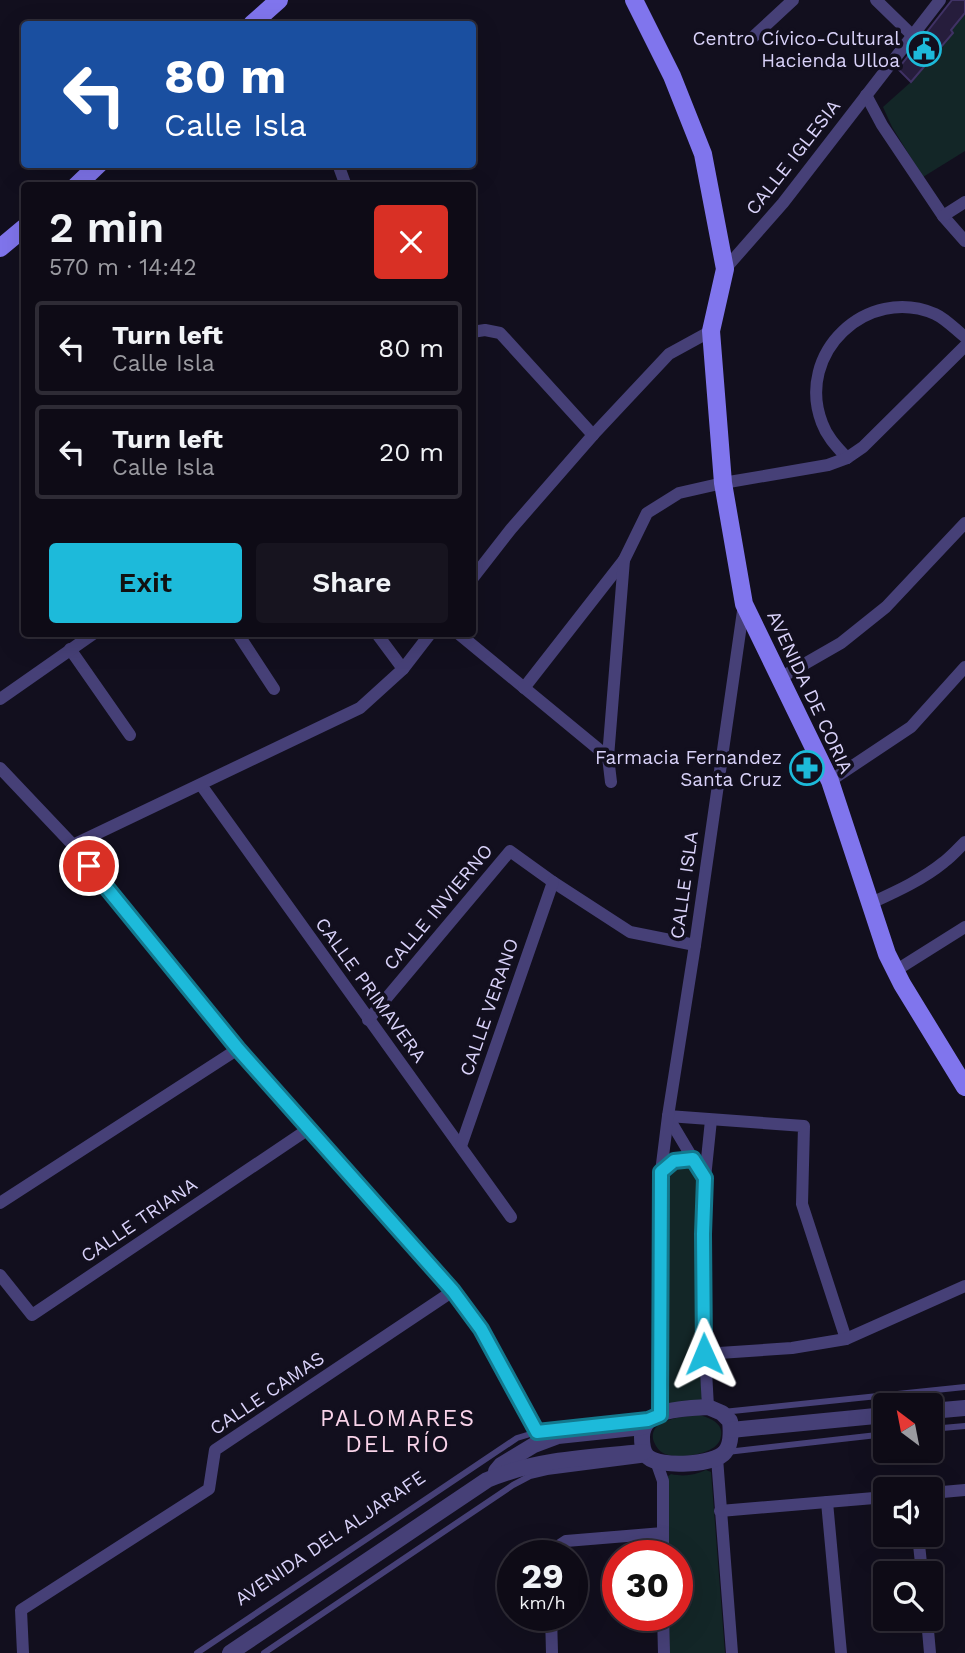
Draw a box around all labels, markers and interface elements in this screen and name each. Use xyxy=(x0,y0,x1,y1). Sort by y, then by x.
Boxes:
place label: Centro Cívico-Cultural Hacienda Ulloa xyxy=(692,27,900,72)
public building icon: Centro Cívico-Cultural Hacienda Ulloa xyxy=(905,30,943,68)
text: 80 m xyxy=(164,47,286,105)
icon: left xyxy=(49,49,140,140)
street label: CALLE IGLESIA xyxy=(741,94,845,219)
text: Calle Isla xyxy=(164,106,307,144)
text: 2 min xyxy=(49,203,164,252)
button: close xyxy=(374,205,448,279)
text: 570 m · 14:42 xyxy=(49,254,197,281)
text: Turn left xyxy=(112,320,223,350)
icon: left xyxy=(53,329,91,367)
text: 80 m xyxy=(378,333,444,363)
text: Calle Isla xyxy=(112,350,215,377)
text: Turn left xyxy=(112,424,223,454)
icon: left xyxy=(53,433,91,471)
text: 20 m xyxy=(379,437,444,467)
text: Calle Isla xyxy=(112,454,215,481)
button: Exit xyxy=(49,543,242,623)
button: Share xyxy=(256,543,448,623)
street label: AVENIDA DE CORIA xyxy=(762,607,858,778)
place label: Farmacia Fernandez Santa Cruz xyxy=(595,746,782,791)
pharmacy icon: Farmacia Fernandez Santa Cruz xyxy=(788,749,826,787)
street label: CALLE ISLA xyxy=(665,829,703,940)
pin xyxy=(59,836,119,896)
street label: CALLE INVIERNO xyxy=(379,839,497,975)
icon: arrive xyxy=(70,847,108,885)
street label: CALLE PRIMAVERA xyxy=(311,913,432,1068)
street label: CALLE VERANO xyxy=(455,935,523,1079)
street label: CALLE TRIANA xyxy=(77,1172,202,1267)
position arrow xyxy=(667,1317,741,1391)
street label: CALLE CAMAS xyxy=(205,1346,329,1440)
north arrow xyxy=(873,1393,943,1463)
map controls xyxy=(873,1393,943,1631)
district label: PALOMARES DEL RÍO xyxy=(320,1405,476,1458)
street label: AVENIDA DEL ALJARAFE xyxy=(230,1466,430,1610)
button: sound xyxy=(873,1477,943,1547)
speed limit sign: 30 xyxy=(602,1540,693,1631)
text: 29 xyxy=(521,1555,564,1597)
button: search xyxy=(873,1561,943,1631)
text: km/h xyxy=(519,1592,566,1613)

